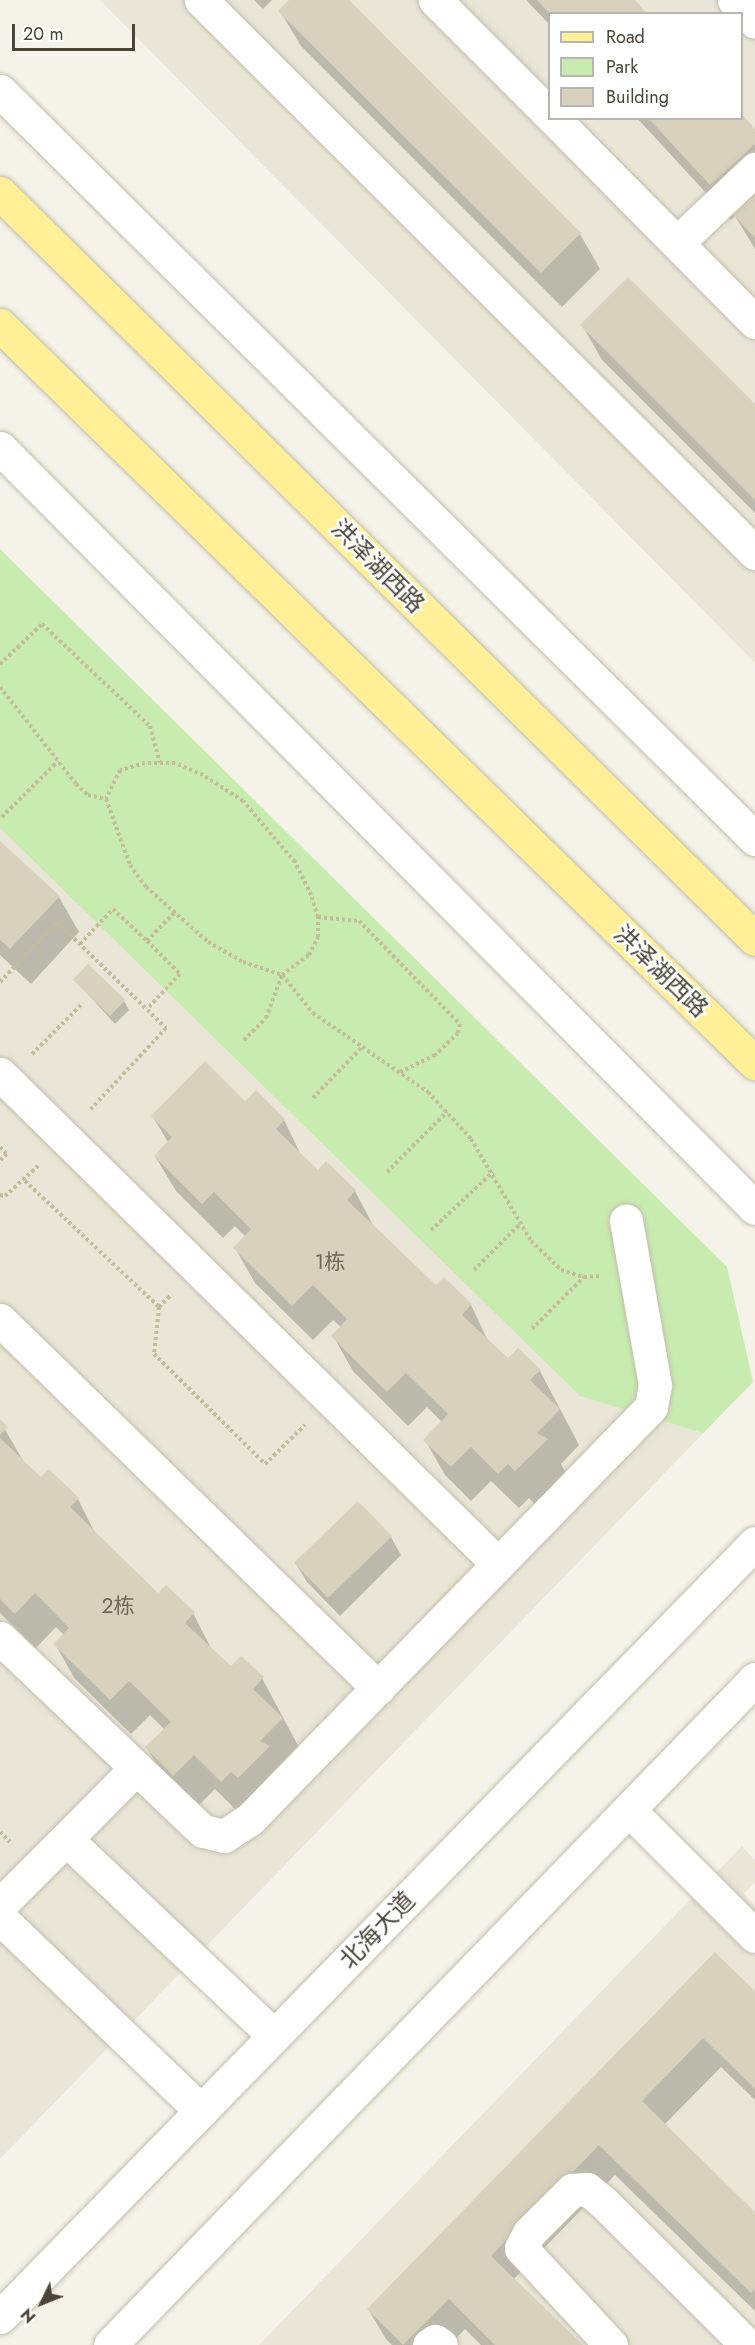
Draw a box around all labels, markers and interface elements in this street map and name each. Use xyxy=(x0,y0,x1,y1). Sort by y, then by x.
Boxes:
scale bar xyxy=(15,12,138,50)
legend xyxy=(548,12,743,120)
text: 20 m xyxy=(23,21,63,47)
text: Road xyxy=(606,24,645,50)
text: Park xyxy=(606,54,638,80)
text: Building xyxy=(606,84,669,110)
street label: 洪泽湖西路 xyxy=(325,513,431,619)
street label: 洪泽湖西路 xyxy=(608,919,714,1023)
house number: 1栋 xyxy=(315,1249,345,1275)
house number: 2栋 xyxy=(102,1593,134,1619)
street label: 北海大道 xyxy=(333,1885,421,1975)
north arrow xyxy=(12,2273,72,2333)
text: N xyxy=(16,2303,41,2328)

